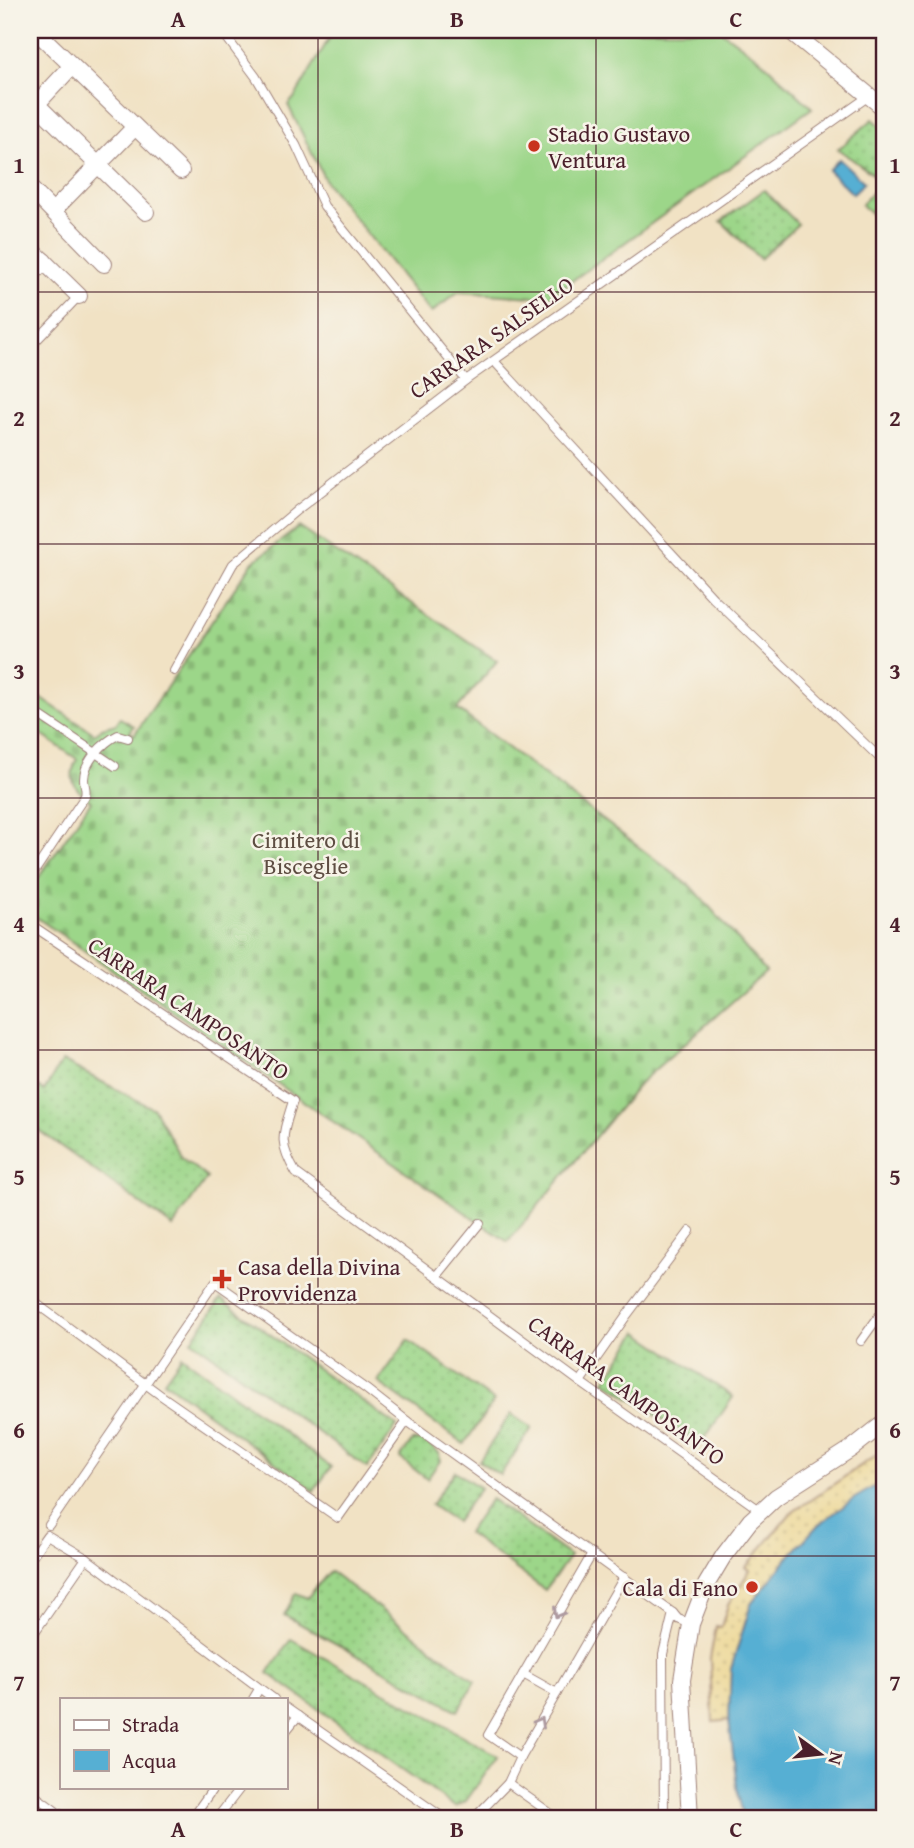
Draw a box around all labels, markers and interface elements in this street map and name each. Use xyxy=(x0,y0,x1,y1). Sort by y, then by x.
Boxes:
text: A xyxy=(171,2,186,35)
text: B xyxy=(450,2,464,35)
text: C xyxy=(729,2,743,35)
place label: Stadio Gustavo Ventura xyxy=(548,117,690,176)
marker: Stadio Gustavo Ventura xyxy=(526,138,542,154)
text: 1 xyxy=(13,148,25,181)
text: 1 xyxy=(889,148,901,181)
street label: CARRARA SALSELLO xyxy=(402,268,580,406)
text: 2 xyxy=(13,401,25,434)
text: 2 xyxy=(889,401,901,434)
text: 3 xyxy=(13,654,25,687)
text: 3 xyxy=(889,654,901,687)
park label: Cimitero di Bisceglie xyxy=(252,823,360,882)
text: 4 xyxy=(13,907,25,940)
text: 4 xyxy=(889,907,901,940)
street label: CARRARA CAMPOSANTO xyxy=(82,928,296,1088)
text: 5 xyxy=(13,1160,25,1193)
text: 5 xyxy=(889,1160,901,1193)
place label: Casa della Divina Provvidenza xyxy=(238,1250,401,1309)
marker: Casa della Divina Provvidenza xyxy=(212,1269,232,1289)
street label: CARRARA CAMPOSANTO xyxy=(522,1307,732,1473)
text: 6 xyxy=(13,1413,25,1446)
text: 6 xyxy=(889,1413,901,1446)
place label: Cala di Fano xyxy=(623,1571,738,1604)
marker: Cala di Fano xyxy=(744,1579,760,1595)
one-way arrow xyxy=(553,1606,566,1619)
text: 7 xyxy=(13,1666,25,1699)
text: 7 xyxy=(889,1666,901,1699)
legend xyxy=(60,1698,287,1788)
text: Strada xyxy=(122,1709,179,1740)
one-way arrow xyxy=(531,1717,544,1730)
north arrow xyxy=(785,1718,855,1788)
text: Acqua xyxy=(122,1745,176,1776)
text: N xyxy=(821,1749,852,1768)
text: A xyxy=(171,1812,186,1845)
text: B xyxy=(450,1812,464,1845)
text: C xyxy=(729,1812,743,1845)

